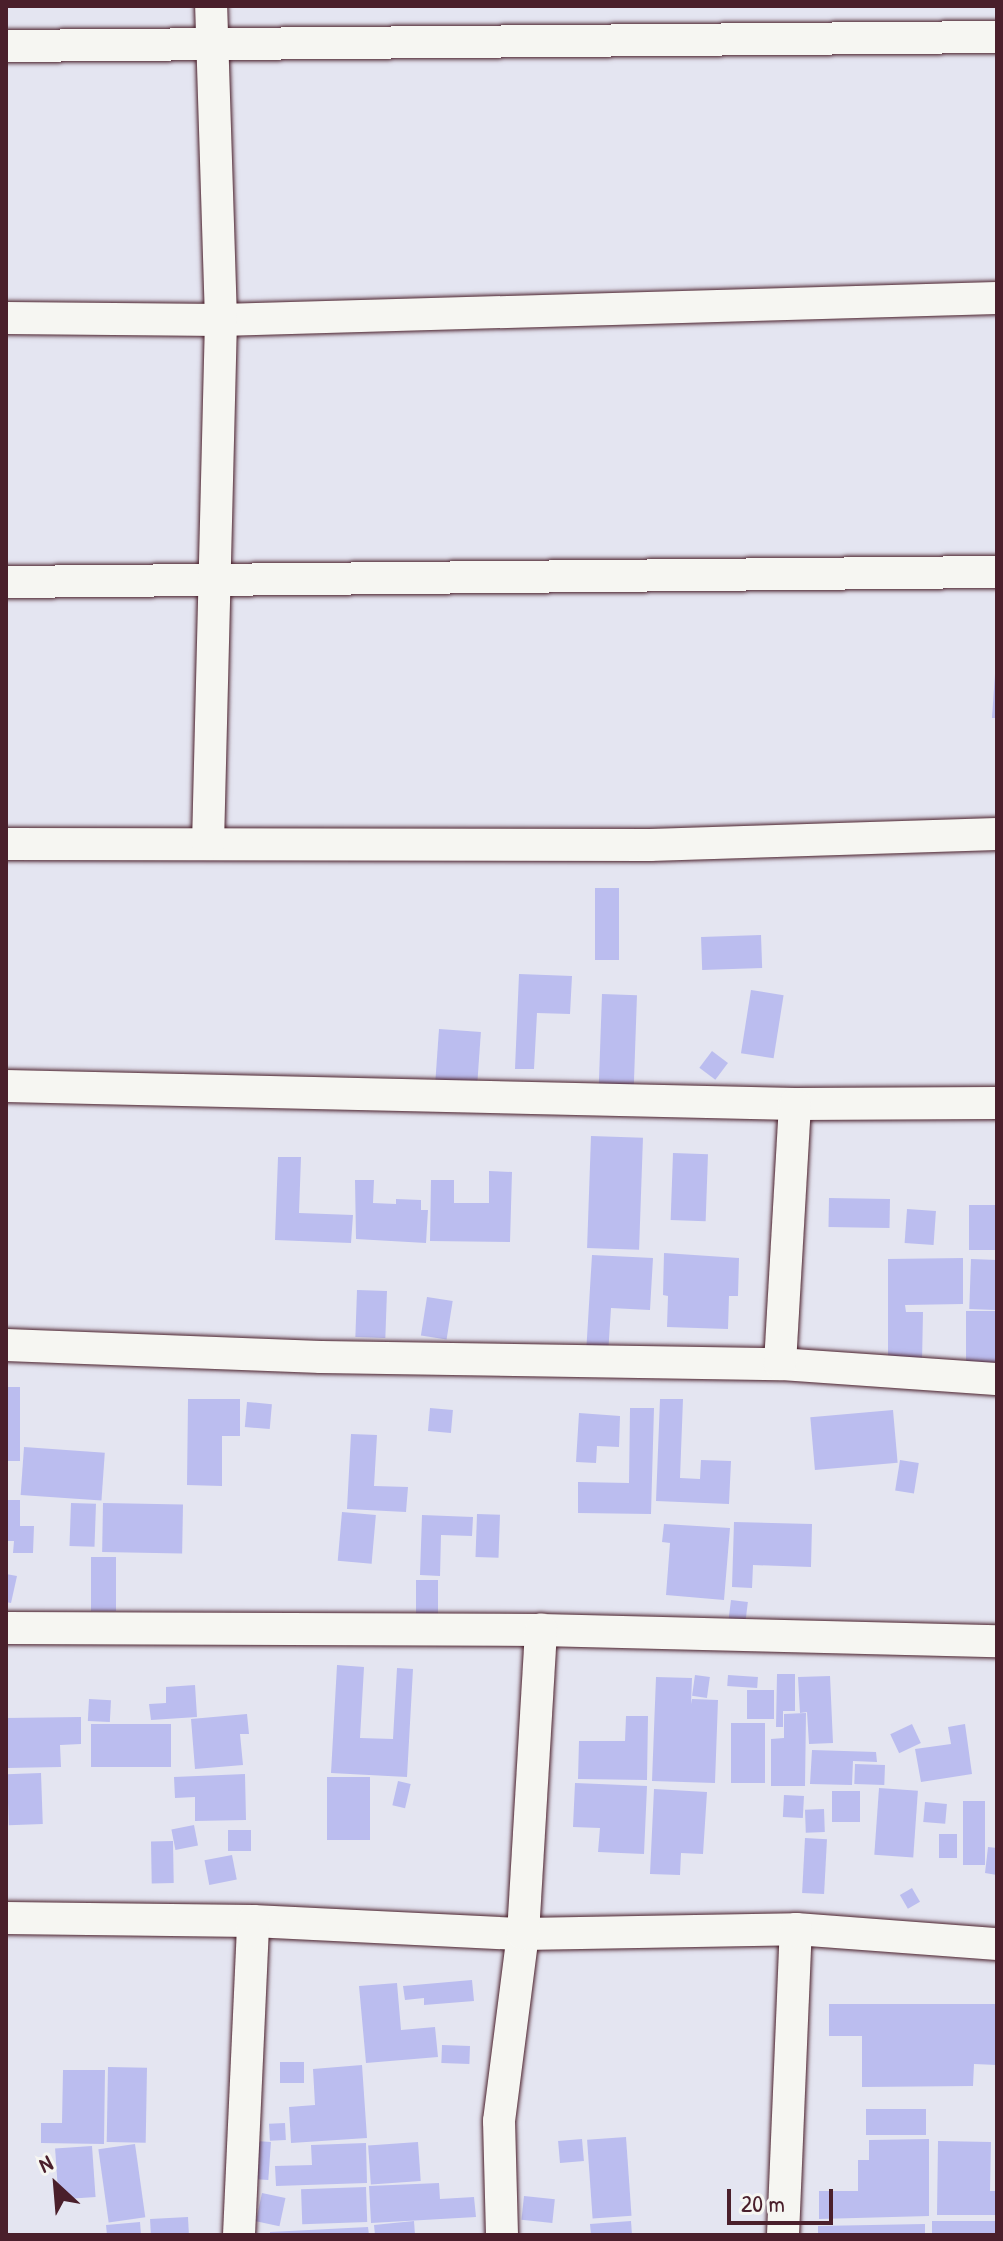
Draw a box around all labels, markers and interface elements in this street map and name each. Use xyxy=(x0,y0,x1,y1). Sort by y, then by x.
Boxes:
north arrow xyxy=(16,2145,96,2225)
text: N xyxy=(34,2147,57,2179)
scale bar xyxy=(731,2173,837,2223)
text: 20 m xyxy=(741,2187,785,2219)

